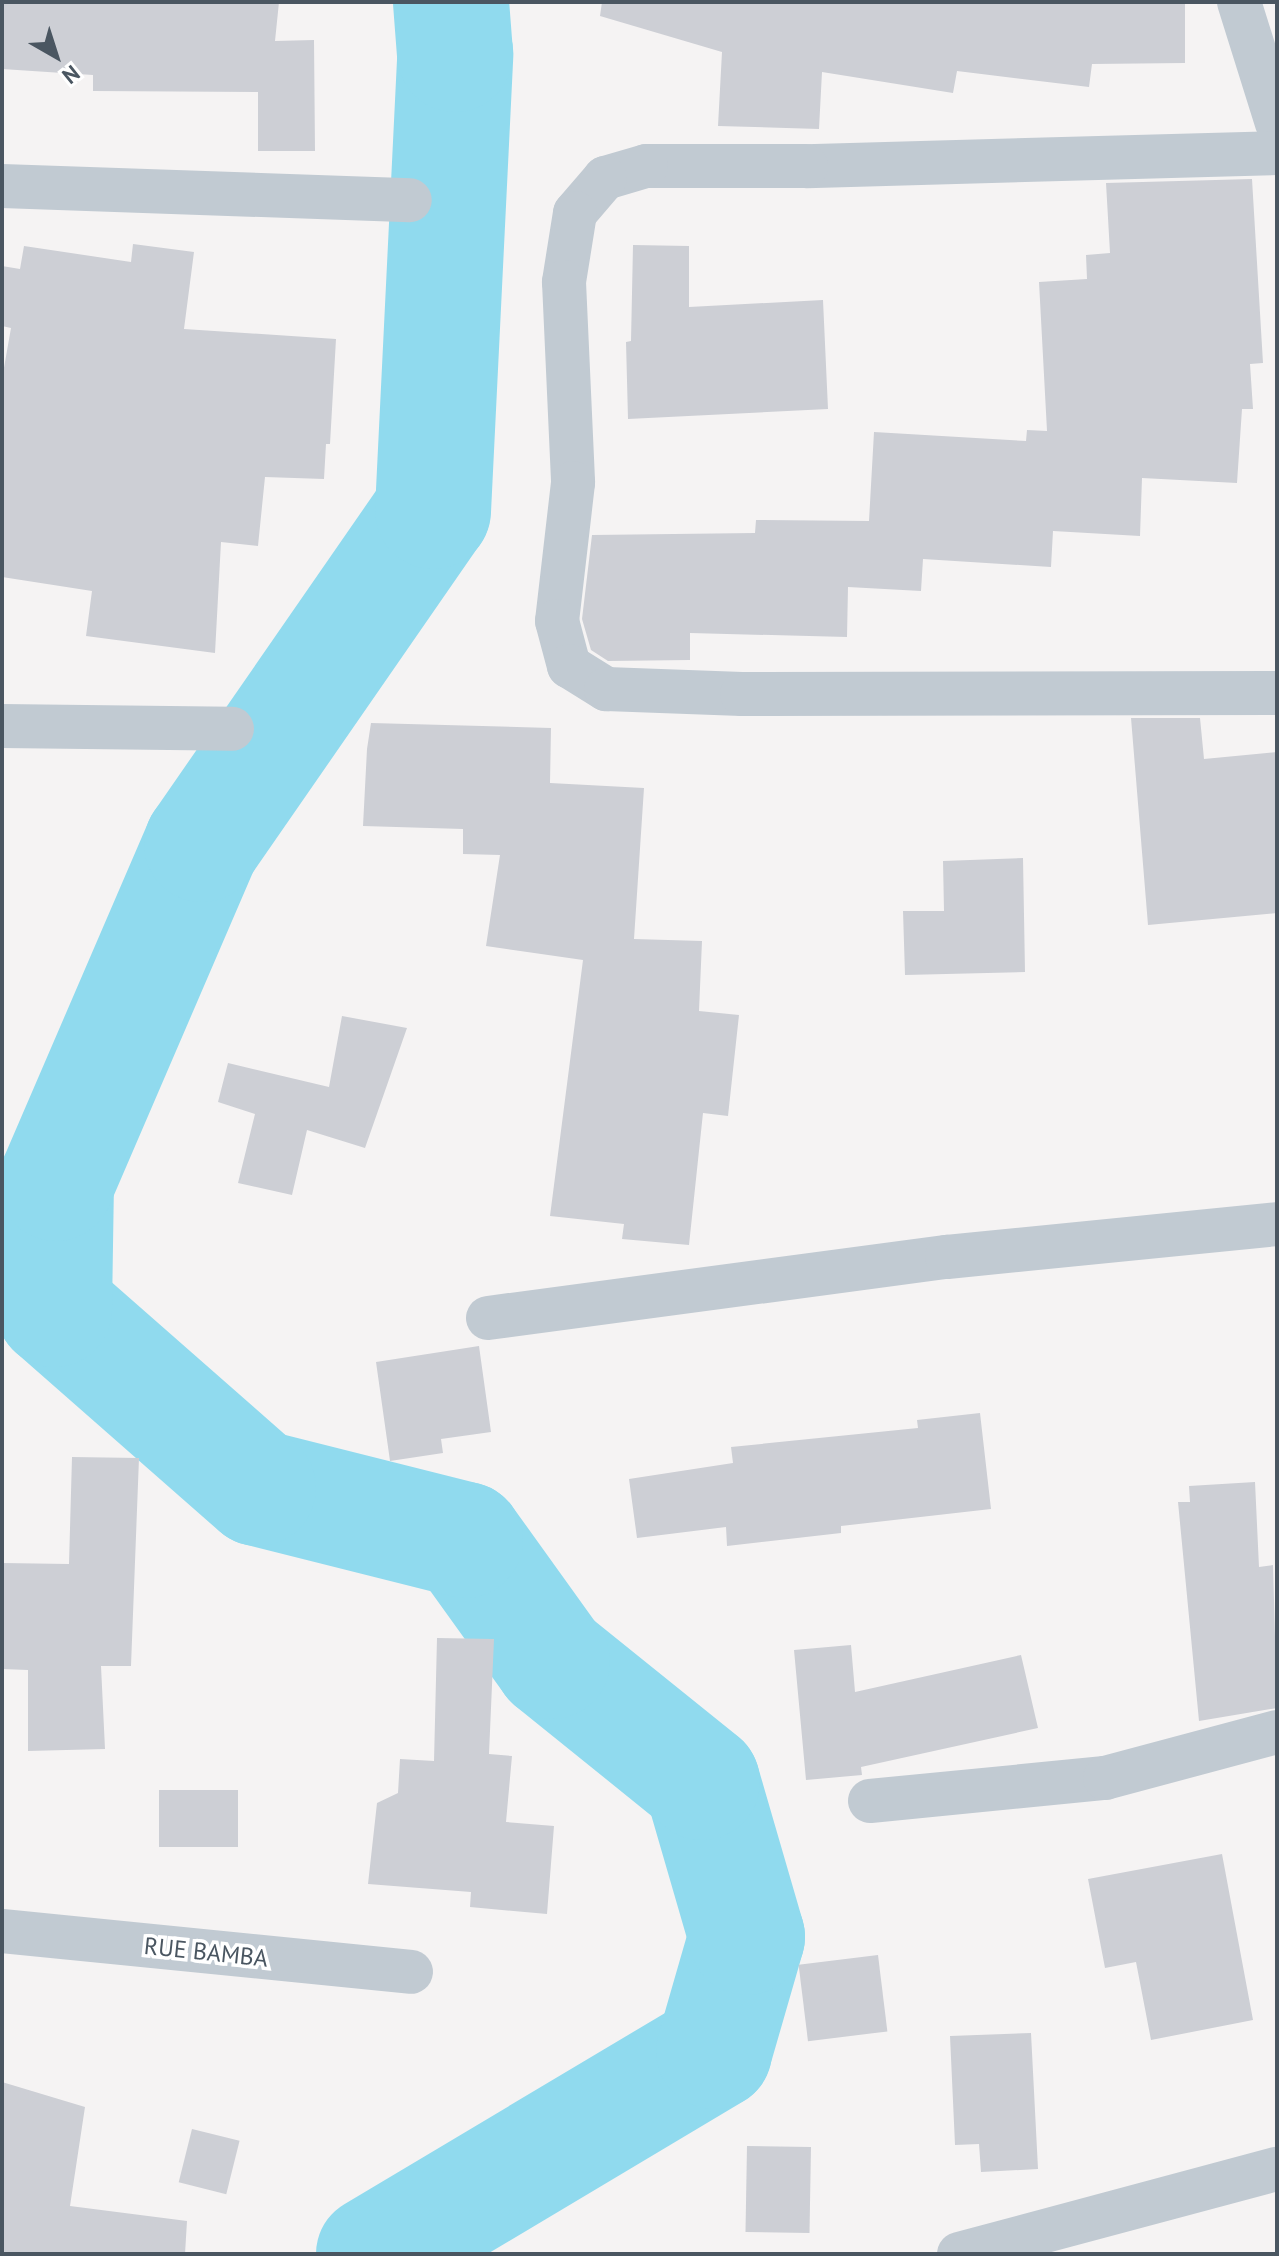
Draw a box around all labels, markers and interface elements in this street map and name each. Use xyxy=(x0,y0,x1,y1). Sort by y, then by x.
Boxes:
north arrow xyxy=(16,16,96,96)
text: N xyxy=(57,59,86,90)
street label: RUE BAMBA xyxy=(143,1931,269,1973)

